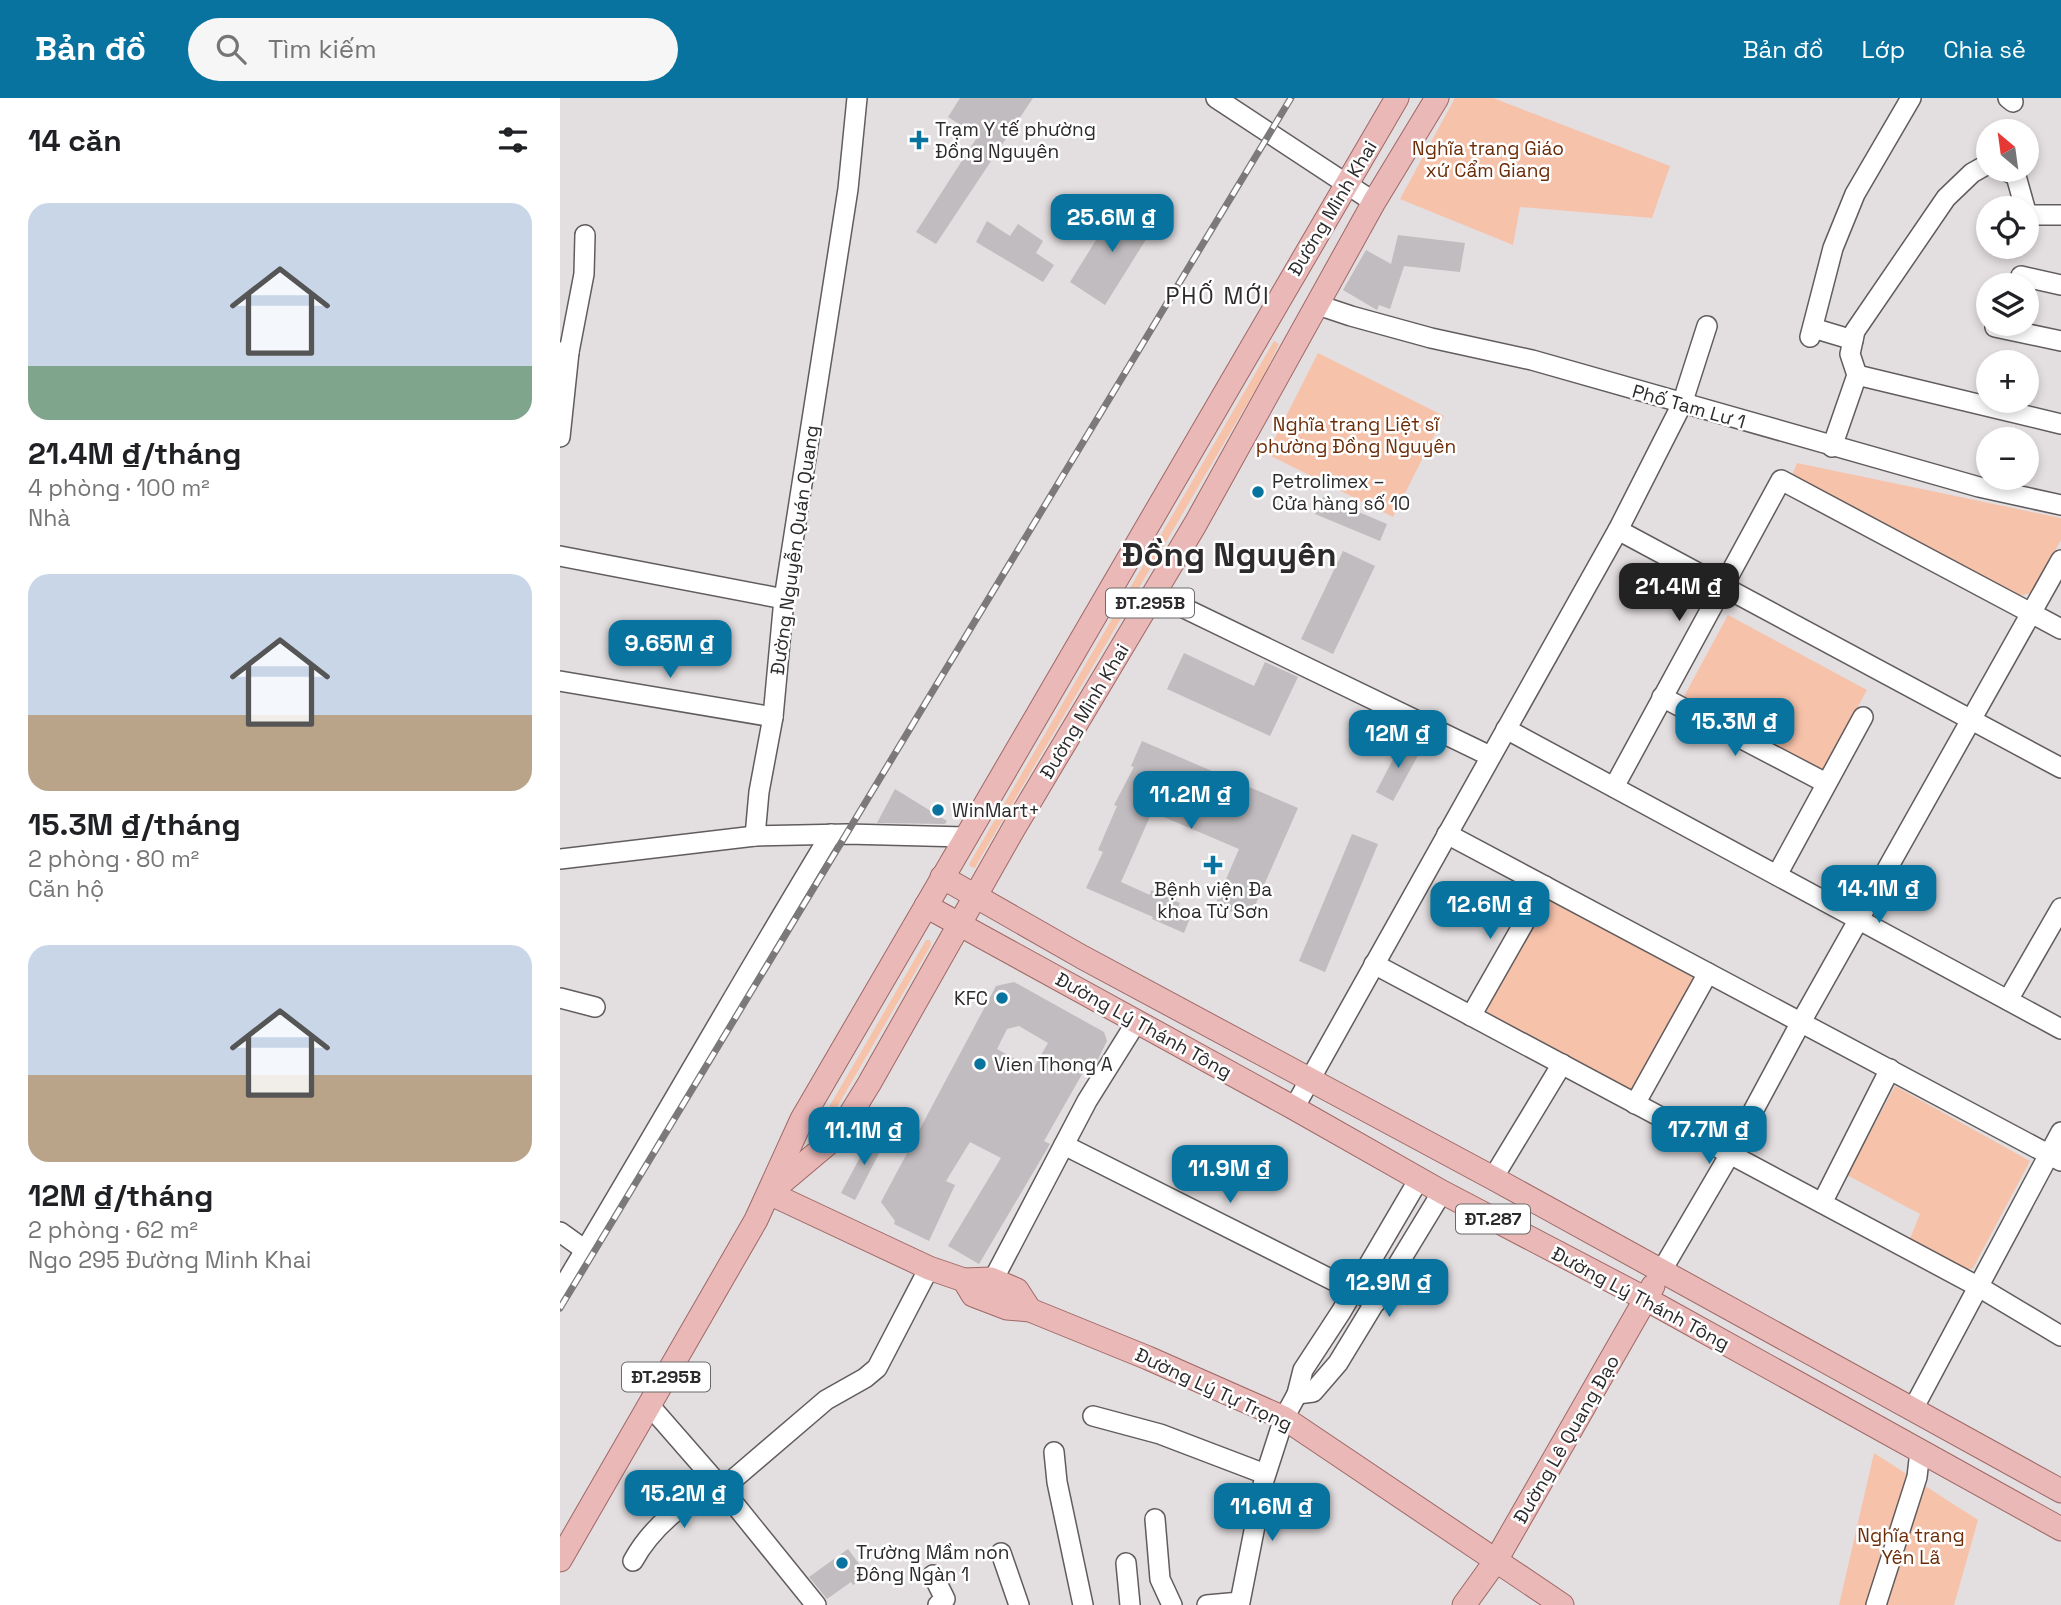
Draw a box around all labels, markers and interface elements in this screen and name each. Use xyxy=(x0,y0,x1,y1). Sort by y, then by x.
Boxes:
search box xyxy=(188,18,678,81)
text: Bản đồ xyxy=(35,28,146,70)
icon: search xyxy=(212,30,250,68)
text: Tìm kiếm xyxy=(268,32,377,66)
text: Bản đồ xyxy=(1743,34,1824,65)
text: Lớp xyxy=(1862,34,1905,65)
text: Chia sẻ xyxy=(1943,34,2026,65)
place label: Trạm Y tế phường Đồng Nguyên xyxy=(935,117,1096,164)
north arrow xyxy=(1976,119,2039,182)
map controls xyxy=(1976,119,2039,490)
text: 14 căn xyxy=(28,121,122,160)
icon: filters xyxy=(494,121,532,159)
marker: Trạm Y tế phường Đồng Nguyên xyxy=(909,130,929,150)
street label: Đường Minh Khai xyxy=(1282,136,1383,280)
park label: Nghĩa trang Giáo xứ Cẩm Giang xyxy=(1412,136,1564,183)
pin: 25.6M ₫ xyxy=(1047,194,1177,254)
button: locate xyxy=(1976,196,2039,259)
text: 25.6M ₫ xyxy=(1067,202,1157,232)
icon: home xyxy=(217,248,343,374)
button: layers xyxy=(1976,273,2039,336)
district label: PHỐ MỚI xyxy=(1165,280,1271,311)
button: + xyxy=(1976,350,2039,413)
street label: Phố Tam Lư 1 xyxy=(1629,378,1748,435)
park label: Nghĩa trang Liệt sĩ phường Đồng Nguyên xyxy=(1256,412,1456,459)
street label: Đường Nguyễn Quán Quang xyxy=(765,423,824,677)
button: − xyxy=(1976,427,2039,490)
text: 21.4M ₫/tháng xyxy=(28,434,241,473)
place label: Petrolimex – Cửa hàng số 10 xyxy=(1272,469,1410,516)
text: 4 phòng · 100 m² xyxy=(28,473,210,503)
marker: Petrolimex – Cửa hàng số 10 xyxy=(1250,484,1266,500)
text: Nhà xyxy=(28,503,71,533)
district label: Đồng Nguyên xyxy=(1121,534,1337,576)
pin: 21.4M ₫ xyxy=(1614,564,1744,623)
text: 21.4M ₫ xyxy=(1635,571,1723,601)
road number: ĐT.295B xyxy=(1106,588,1194,618)
icon: home xyxy=(217,619,343,745)
pin: 9.65M ₫ xyxy=(605,620,735,680)
text: 9.65M ₫ xyxy=(625,628,715,658)
street label: Đường Minh Khai xyxy=(1034,639,1135,783)
pin: 15.3M ₫ xyxy=(1670,698,1800,758)
text: 15.3M ₫ xyxy=(1691,706,1779,736)
pin: 12M ₫ xyxy=(1349,710,1447,770)
text: 12M ₫ xyxy=(1365,718,1431,748)
pin: 11.2M ₫ xyxy=(1126,772,1256,831)
text: 11.2M ₫ xyxy=(1149,779,1233,809)
place label: WinMart+ xyxy=(952,798,1040,823)
marker: WinMart+ xyxy=(930,802,946,818)
text: 15.3M ₫/tháng xyxy=(28,805,241,844)
text: 2 phòng · 80 m² xyxy=(28,844,199,874)
marker: Bệnh viện Đa khoa Từ Sơn xyxy=(1203,855,1223,875)
pin: 14.1M ₫ xyxy=(1814,866,1944,925)
text: 14.1M ₫ xyxy=(1837,873,1921,903)
text: Căn hộ xyxy=(28,874,104,904)
place label: Bệnh viện Đa khoa Từ Sơn xyxy=(1154,877,1272,924)
pin: 12.6M ₫ xyxy=(1425,882,1555,941)
text: 12.6M ₫ xyxy=(1446,889,1534,919)
street label: Đường Lý Thánh Tông xyxy=(1051,967,1236,1084)
place label: KFC xyxy=(954,986,988,1011)
icon: home xyxy=(217,990,343,1116)
marker: KFC xyxy=(994,990,1010,1006)
place label: Vien Thong A xyxy=(994,1052,1113,1077)
marker: Vien Thong A xyxy=(972,1056,988,1072)
pin: 17.7M ₫ xyxy=(1644,1107,1774,1166)
pin: 11.1M ₫ xyxy=(799,1108,929,1167)
text: 17.7M ₫ xyxy=(1668,1114,1750,1144)
text: 11.1M ₫ xyxy=(824,1115,904,1145)
pin: 11.9M ₫ xyxy=(1165,1146,1295,1205)
text: 11.9M ₫ xyxy=(1188,1153,1272,1183)
text: 12M ₫/tháng xyxy=(28,1176,213,1215)
road number: ĐT.287 xyxy=(1456,1204,1530,1234)
text: 2 phòng · 62 m² xyxy=(28,1215,198,1245)
street label: Đường Lý Thánh Tông xyxy=(1547,1241,1734,1356)
text: Ngo 295 Đường Minh Khai xyxy=(28,1245,312,1275)
pin: 12.9M ₫ xyxy=(1324,1260,1454,1319)
text: 12.9M ₫ xyxy=(1345,1267,1433,1297)
street label: Đường Lý Tự Trọng xyxy=(1131,1342,1296,1437)
street label: Đường Lê Quang Đạo xyxy=(1508,1350,1625,1528)
road number: ĐT.295B xyxy=(622,1362,710,1392)
pin: 15.2M ₫ xyxy=(619,1470,749,1530)
text: 15.2M ₫ xyxy=(640,1478,728,1508)
pin: 11.6M ₫ xyxy=(1207,1484,1337,1543)
text: 11.6M ₫ xyxy=(1230,1491,1314,1521)
park label: Nghĩa trang Yên Lã xyxy=(1857,1523,1965,1570)
place label: Trường Mầm non Đông Ngàn 1 xyxy=(856,1540,1009,1587)
marker: Trường Mầm non Đông Ngàn 1 xyxy=(834,1555,850,1571)

